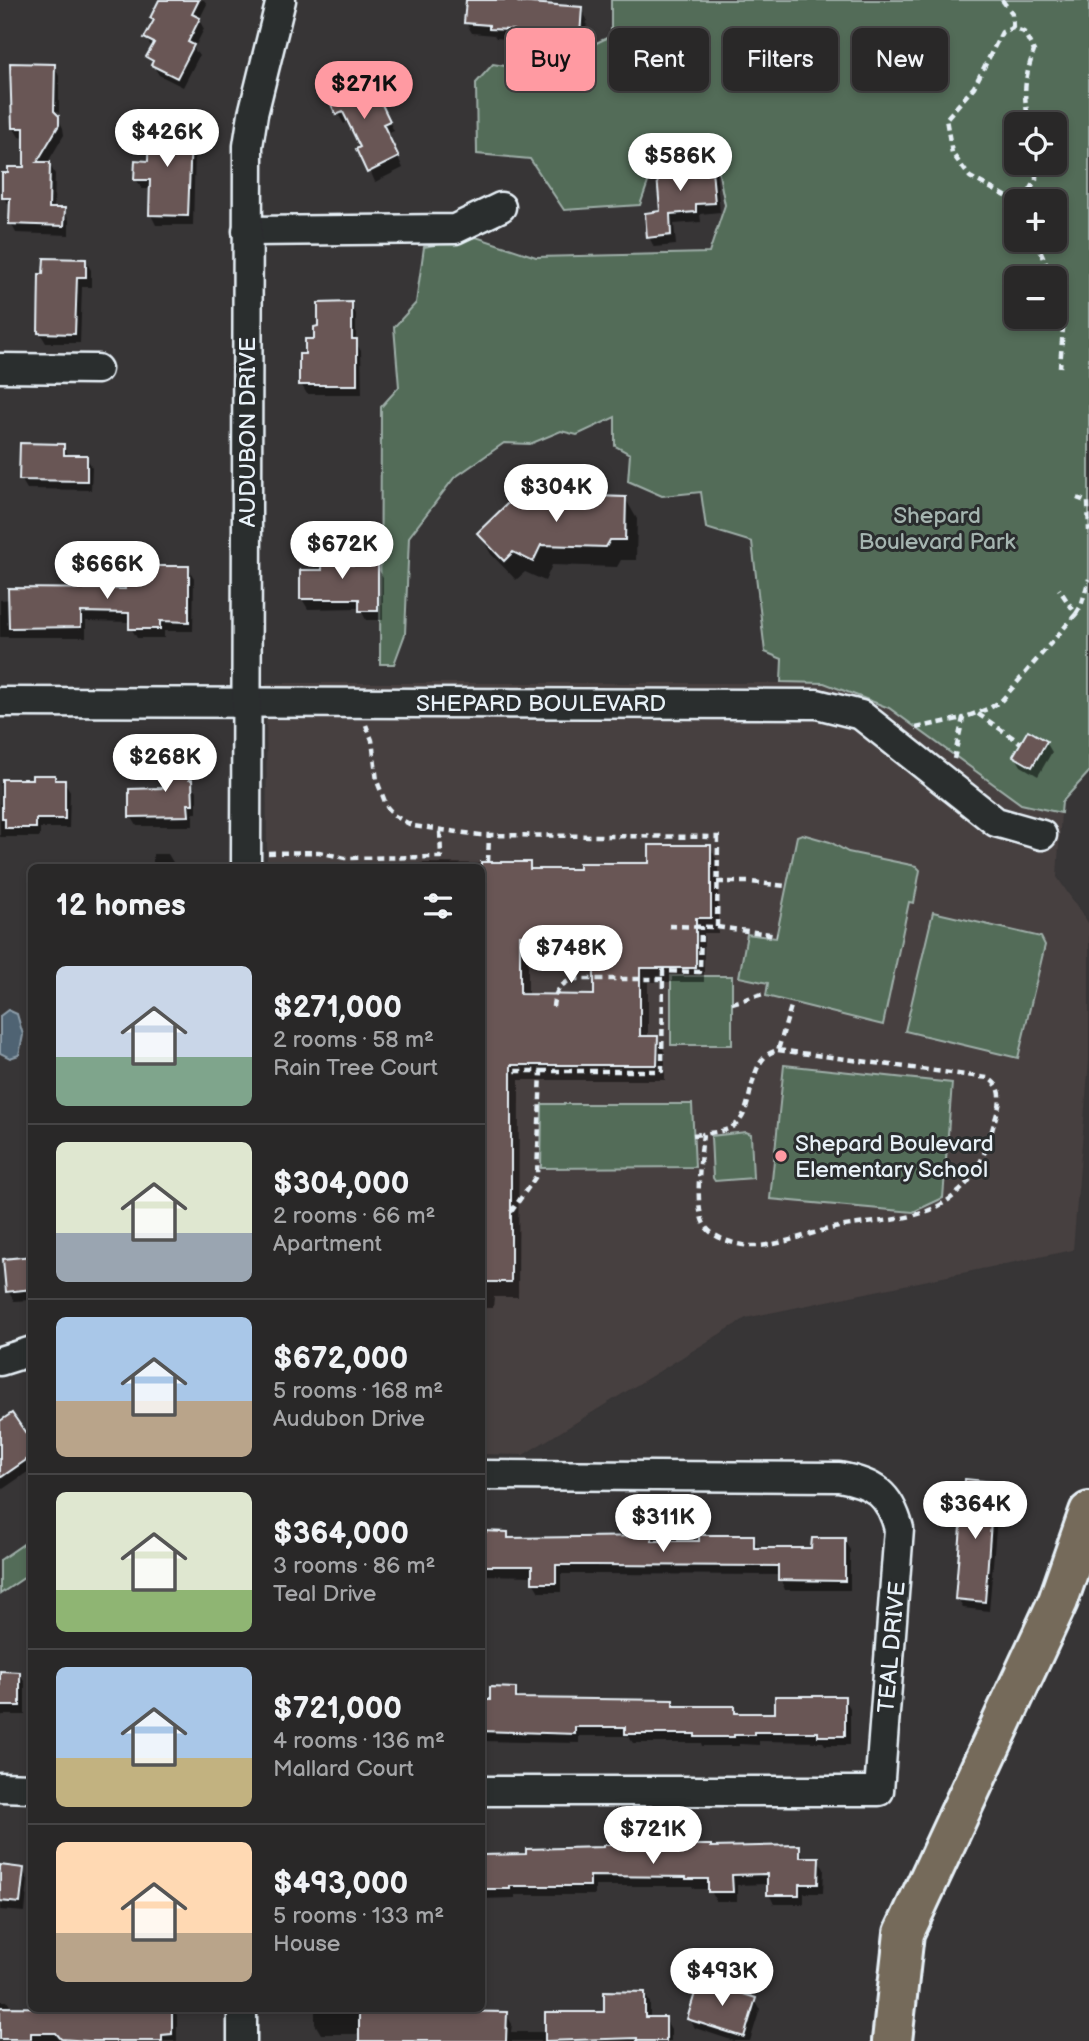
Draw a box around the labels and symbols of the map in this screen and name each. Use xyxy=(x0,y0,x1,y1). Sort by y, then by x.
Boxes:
pin: $271K xyxy=(315,61,413,121)
pin: $426K xyxy=(118,110,216,169)
pin: $586K xyxy=(631,134,729,193)
street label: AUDUBON DRIVE xyxy=(234,337,262,527)
pin: $304K xyxy=(507,464,605,524)
park label: Shepard Boulevard Park xyxy=(858,502,1016,556)
pin: $672K xyxy=(293,522,391,581)
pin: $666K xyxy=(58,542,156,601)
street label: SHEPARD BOULEVARD xyxy=(416,690,666,718)
pin: $268K xyxy=(116,734,214,794)
pin: $748K xyxy=(522,926,620,985)
place label: Shepard Boulevard Elementary School xyxy=(795,1130,994,1184)
marker: Shepard Boulevard Elementary School xyxy=(773,1148,789,1164)
pin: $364K xyxy=(926,1482,1024,1541)
pin: $311K xyxy=(614,1494,712,1554)
street label: TEAL DRIVE xyxy=(872,1580,912,1714)
pin: $721K xyxy=(604,1806,702,1866)
pin: $493K xyxy=(673,1948,771,2008)

